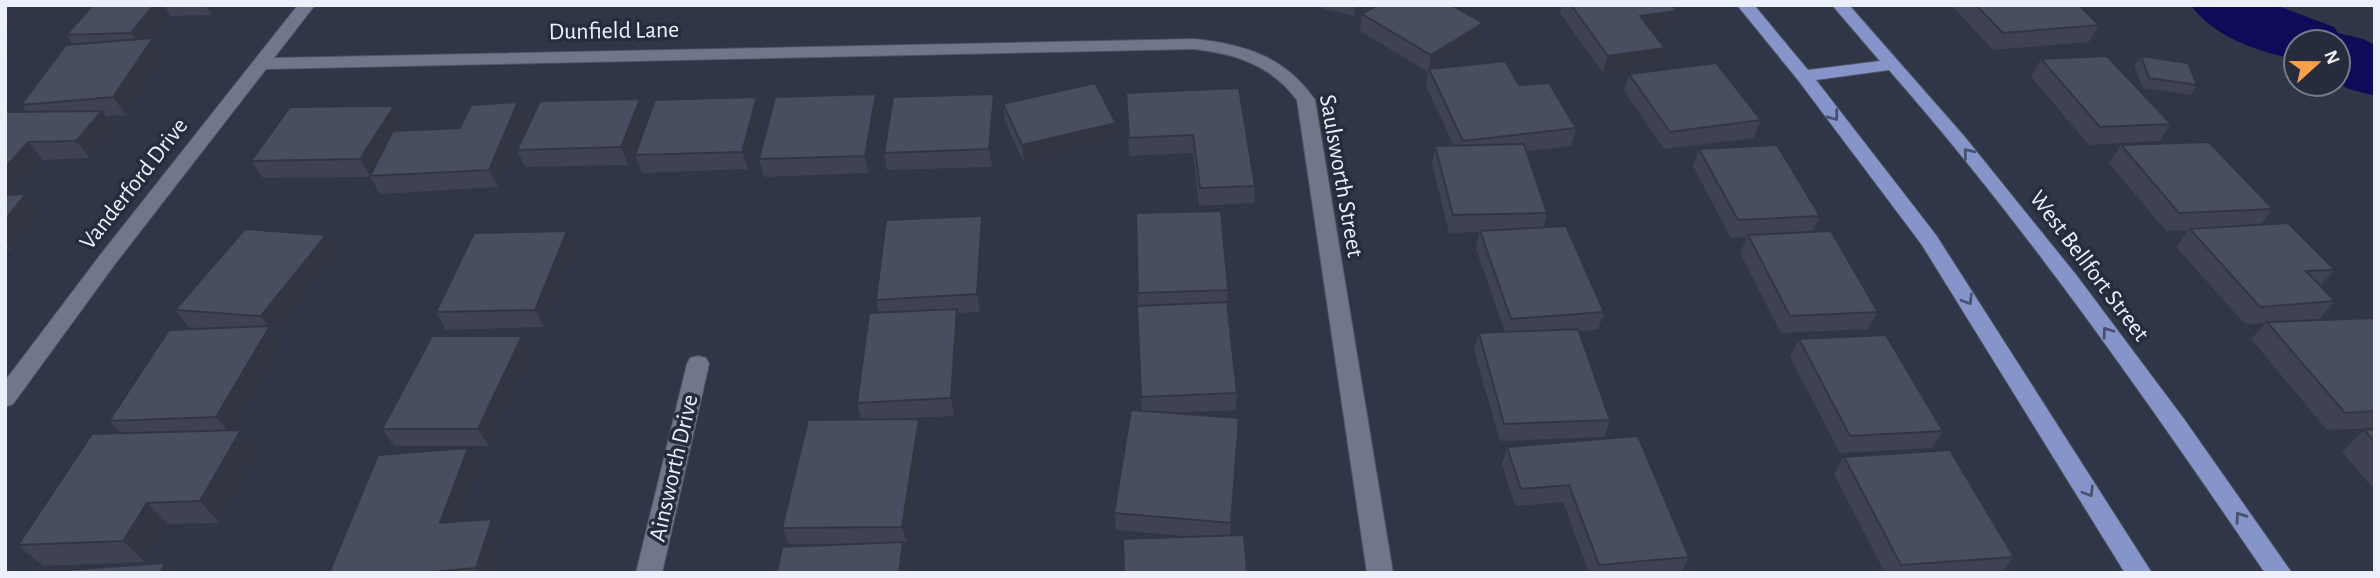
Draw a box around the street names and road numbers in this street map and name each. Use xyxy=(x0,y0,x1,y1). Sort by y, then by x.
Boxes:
street label: Dunfield Lane xyxy=(548,18,680,44)
street label: Saulsworth Street xyxy=(1315,93,1367,260)
street label: Vanderford Drive xyxy=(76,114,192,254)
street label: West Bellfort Street xyxy=(2025,186,2153,346)
street label: Ainsworth Drive xyxy=(645,392,703,544)

